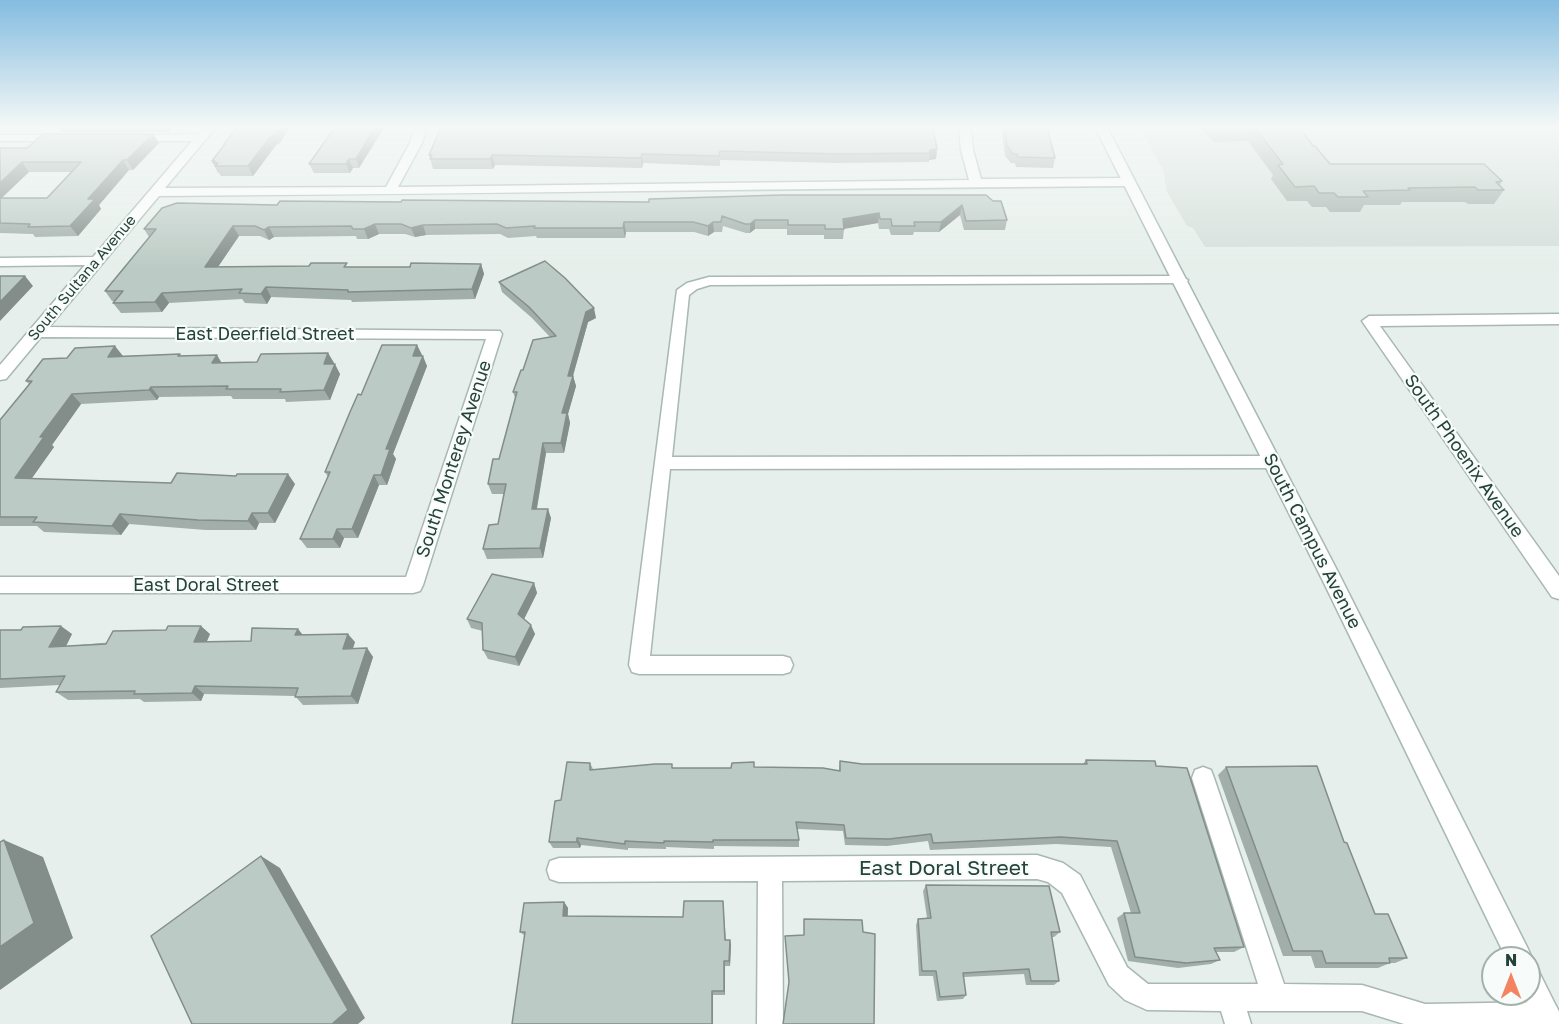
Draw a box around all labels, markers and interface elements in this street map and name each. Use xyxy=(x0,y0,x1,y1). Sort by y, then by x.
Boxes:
street label: South Sultana Avenue xyxy=(24,211,140,345)
street label: East Deerfield Street xyxy=(175,323,355,345)
street label: South Monterey Avenue xyxy=(412,358,496,560)
street label: South Phoenix Avenue xyxy=(1400,370,1528,542)
street label: South Campus Avenue xyxy=(1258,450,1366,632)
street label: East Doral Street xyxy=(133,574,279,596)
street label: East Doral Street xyxy=(859,855,1029,881)
north arrow xyxy=(1481,946,1541,1006)
text: N xyxy=(1505,950,1517,970)

